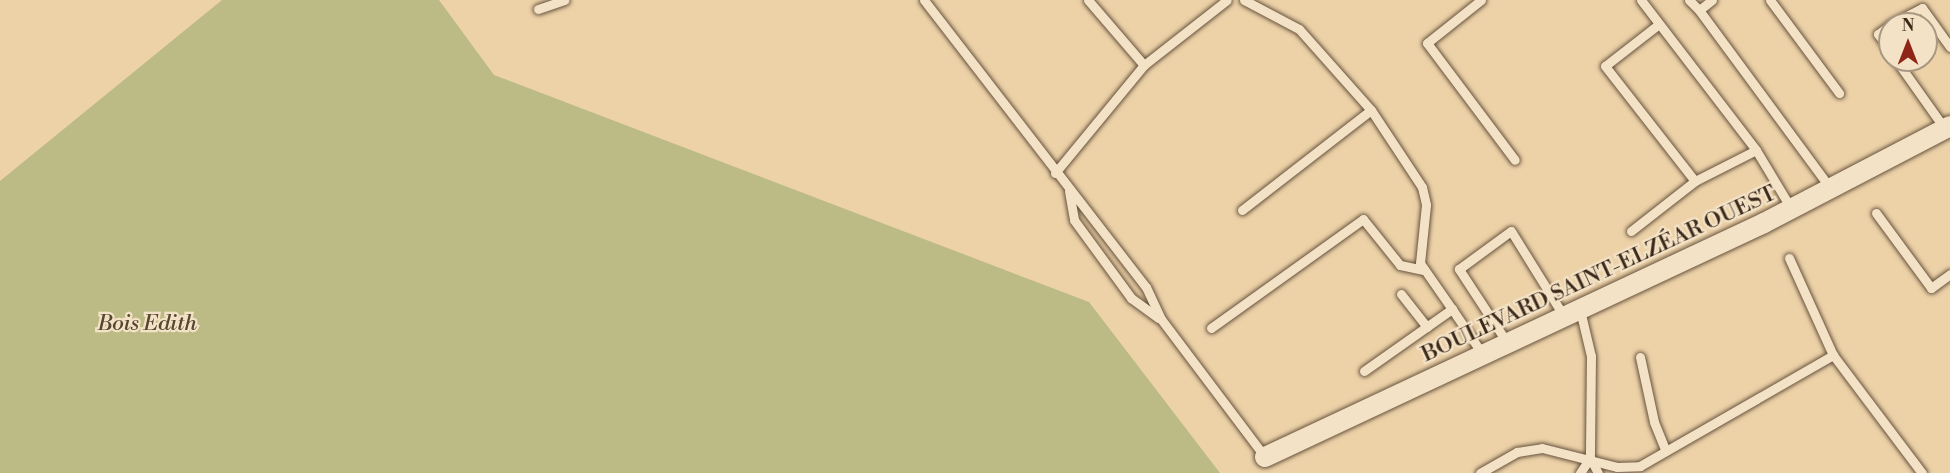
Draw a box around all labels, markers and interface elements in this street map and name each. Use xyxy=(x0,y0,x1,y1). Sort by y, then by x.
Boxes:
north arrow xyxy=(1878,12,1938,72)
text: N xyxy=(1902,16,1914,36)
street label: BOULEVARD SAINT-ELZÉAR OUEST xyxy=(1417,180,1781,368)
park label: Bois Edith xyxy=(97,311,197,337)

